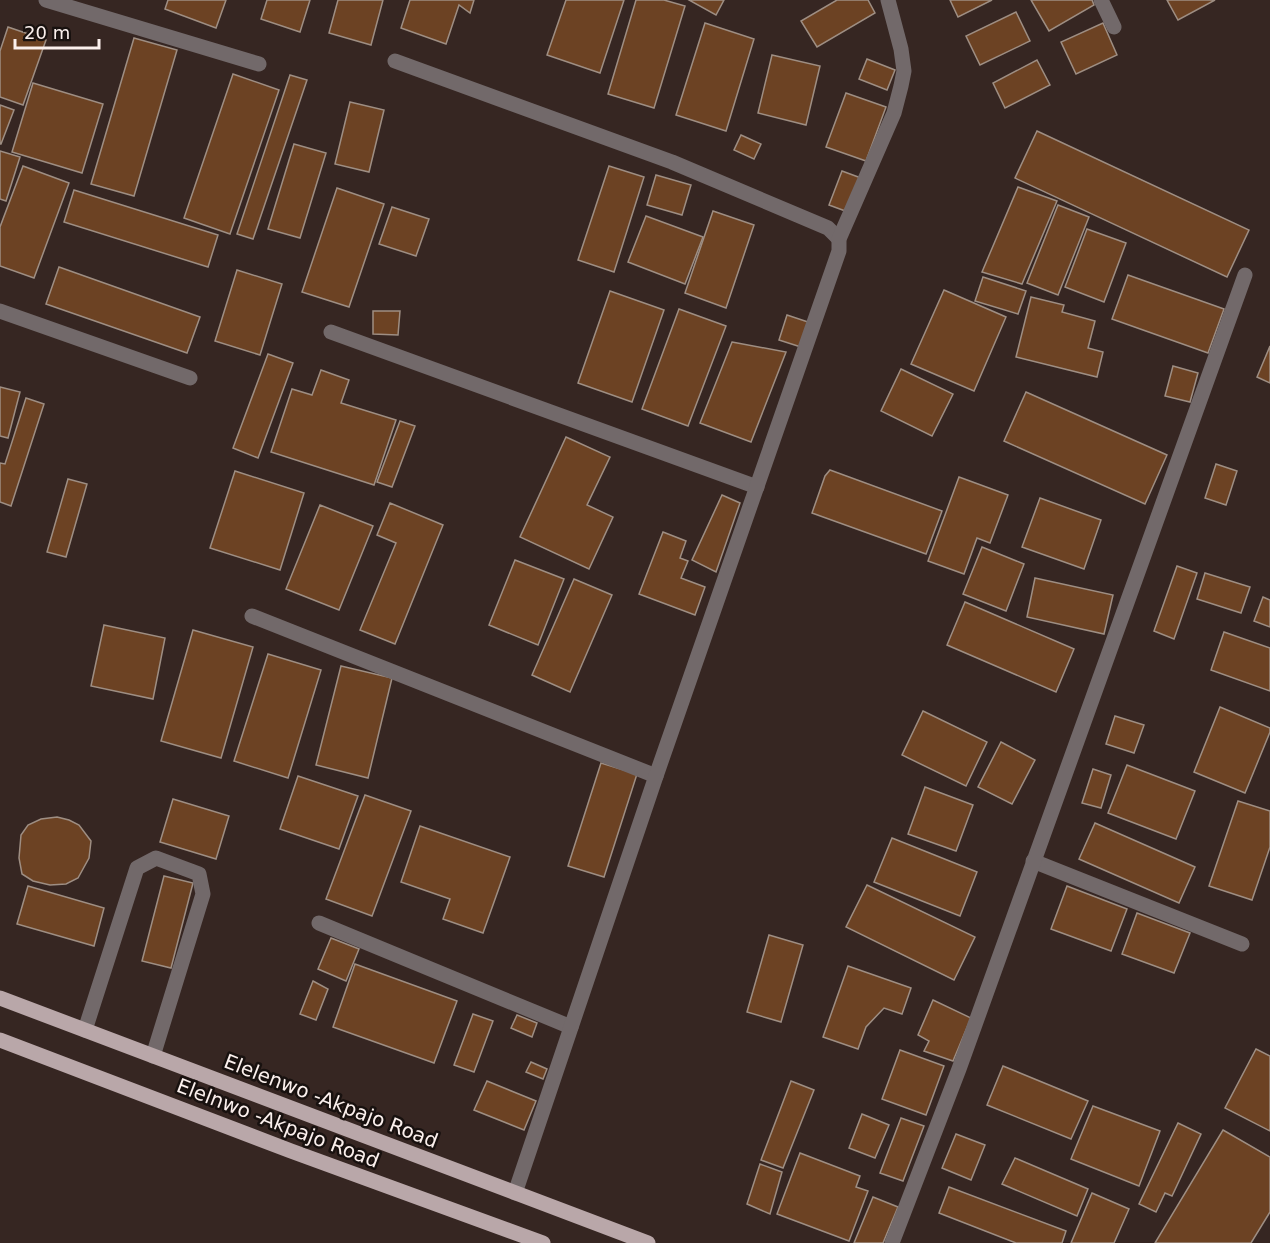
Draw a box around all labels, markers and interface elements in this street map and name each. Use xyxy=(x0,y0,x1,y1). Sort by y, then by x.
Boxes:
scale bar xyxy=(15,12,99,50)
text: 20 m xyxy=(24,22,70,43)
street label: Elelenwo -Akpajo Road xyxy=(221,1049,441,1153)
street label: Elelnwo -Akpajo Road xyxy=(173,1073,383,1173)

